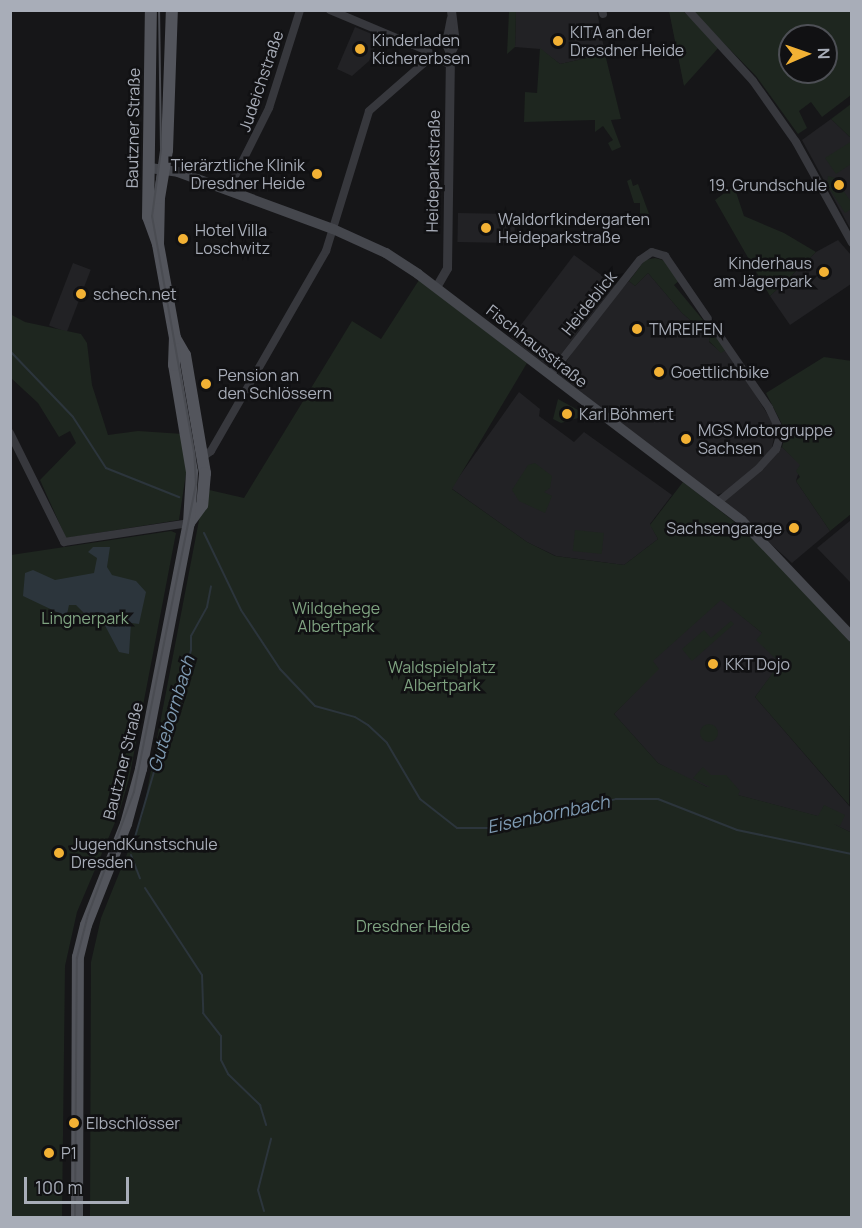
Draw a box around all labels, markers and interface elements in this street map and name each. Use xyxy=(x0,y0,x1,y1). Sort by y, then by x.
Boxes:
place label: KITA an der Dresdner Heide xyxy=(570,22,684,60)
north arrow xyxy=(778,24,838,84)
street label: Judeichstraße xyxy=(235,28,287,134)
place label: Kinderladen Kichererbsen xyxy=(372,30,470,68)
marker: KITA an der Dresdner Heide xyxy=(551,34,565,48)
marker: Kinderladen Kichererbsen xyxy=(353,42,367,56)
text: N xyxy=(813,47,835,60)
street label: Bautzner Straße xyxy=(122,68,144,188)
street label: Heideparkstraße xyxy=(422,110,444,232)
place label: Tierärztliche Klinik Dresdner Heide xyxy=(171,155,305,193)
marker: Tierärztliche Klinik Dresdner Heide xyxy=(310,167,324,181)
place label: 19. Grundschule xyxy=(709,175,827,195)
marker: 19. Grundschule xyxy=(832,178,846,192)
place label: Waldorfkindergarten Heideparkstraße xyxy=(498,209,650,247)
place label: Hotel Villa Loschwitz xyxy=(195,220,270,258)
marker: Waldorfkindergarten Heideparkstraße xyxy=(479,221,493,235)
marker: Hotel Villa Loschwitz xyxy=(176,232,190,246)
place label: Kinderhaus am Jägerpark xyxy=(713,253,812,291)
marker: Kinderhaus am Jägerpark xyxy=(817,265,831,279)
street label: Heideblick xyxy=(557,267,621,339)
place label: schech.net xyxy=(93,284,177,304)
marker: schech.net xyxy=(74,287,88,301)
street label: Fischhausstraße xyxy=(483,301,591,391)
place label: TMREIFEN xyxy=(649,319,723,339)
marker: TMREIFEN xyxy=(630,322,644,336)
place label: Goettlichbike xyxy=(671,362,769,382)
place label: Pension an den Schlössern xyxy=(218,365,332,403)
marker: Goettlichbike xyxy=(652,365,666,379)
marker: Pension an den Schlössern xyxy=(199,377,213,391)
place label: Karl Böhmert xyxy=(579,404,674,424)
marker: Karl Böhmert xyxy=(560,407,574,421)
place label: MGS Motorgruppe Sachsen xyxy=(698,420,833,458)
marker: MGS Motorgruppe Sachsen xyxy=(679,432,693,446)
place label: Sachsengarage xyxy=(666,518,782,538)
marker: Sachsengarage xyxy=(787,521,801,535)
park label: Wildgehege Albertpark xyxy=(292,598,380,636)
park label: Lingnerpark xyxy=(41,608,129,628)
water label: Gutebornbach xyxy=(143,653,199,775)
place label: KKT Dojo xyxy=(725,654,790,674)
park label: Waldspielplatz Albertpark xyxy=(388,657,496,695)
marker: KKT Dojo xyxy=(706,657,720,671)
street label: Bautzner Straße xyxy=(99,700,147,822)
water label: Eisenbornbach xyxy=(485,790,611,838)
place label: JugendKunstschule Dresden xyxy=(71,834,218,872)
marker: JugendKunstschule Dresden xyxy=(52,846,66,860)
park label: Dresdner Heide xyxy=(356,916,470,936)
place label: Elbschlösser xyxy=(86,1113,180,1133)
marker: Elbschlösser xyxy=(67,1116,81,1130)
place label: P1 xyxy=(61,1143,77,1163)
marker: P1 xyxy=(42,1146,56,1160)
scale bar xyxy=(27,1165,132,1203)
text: 100 m xyxy=(35,1175,83,1199)

